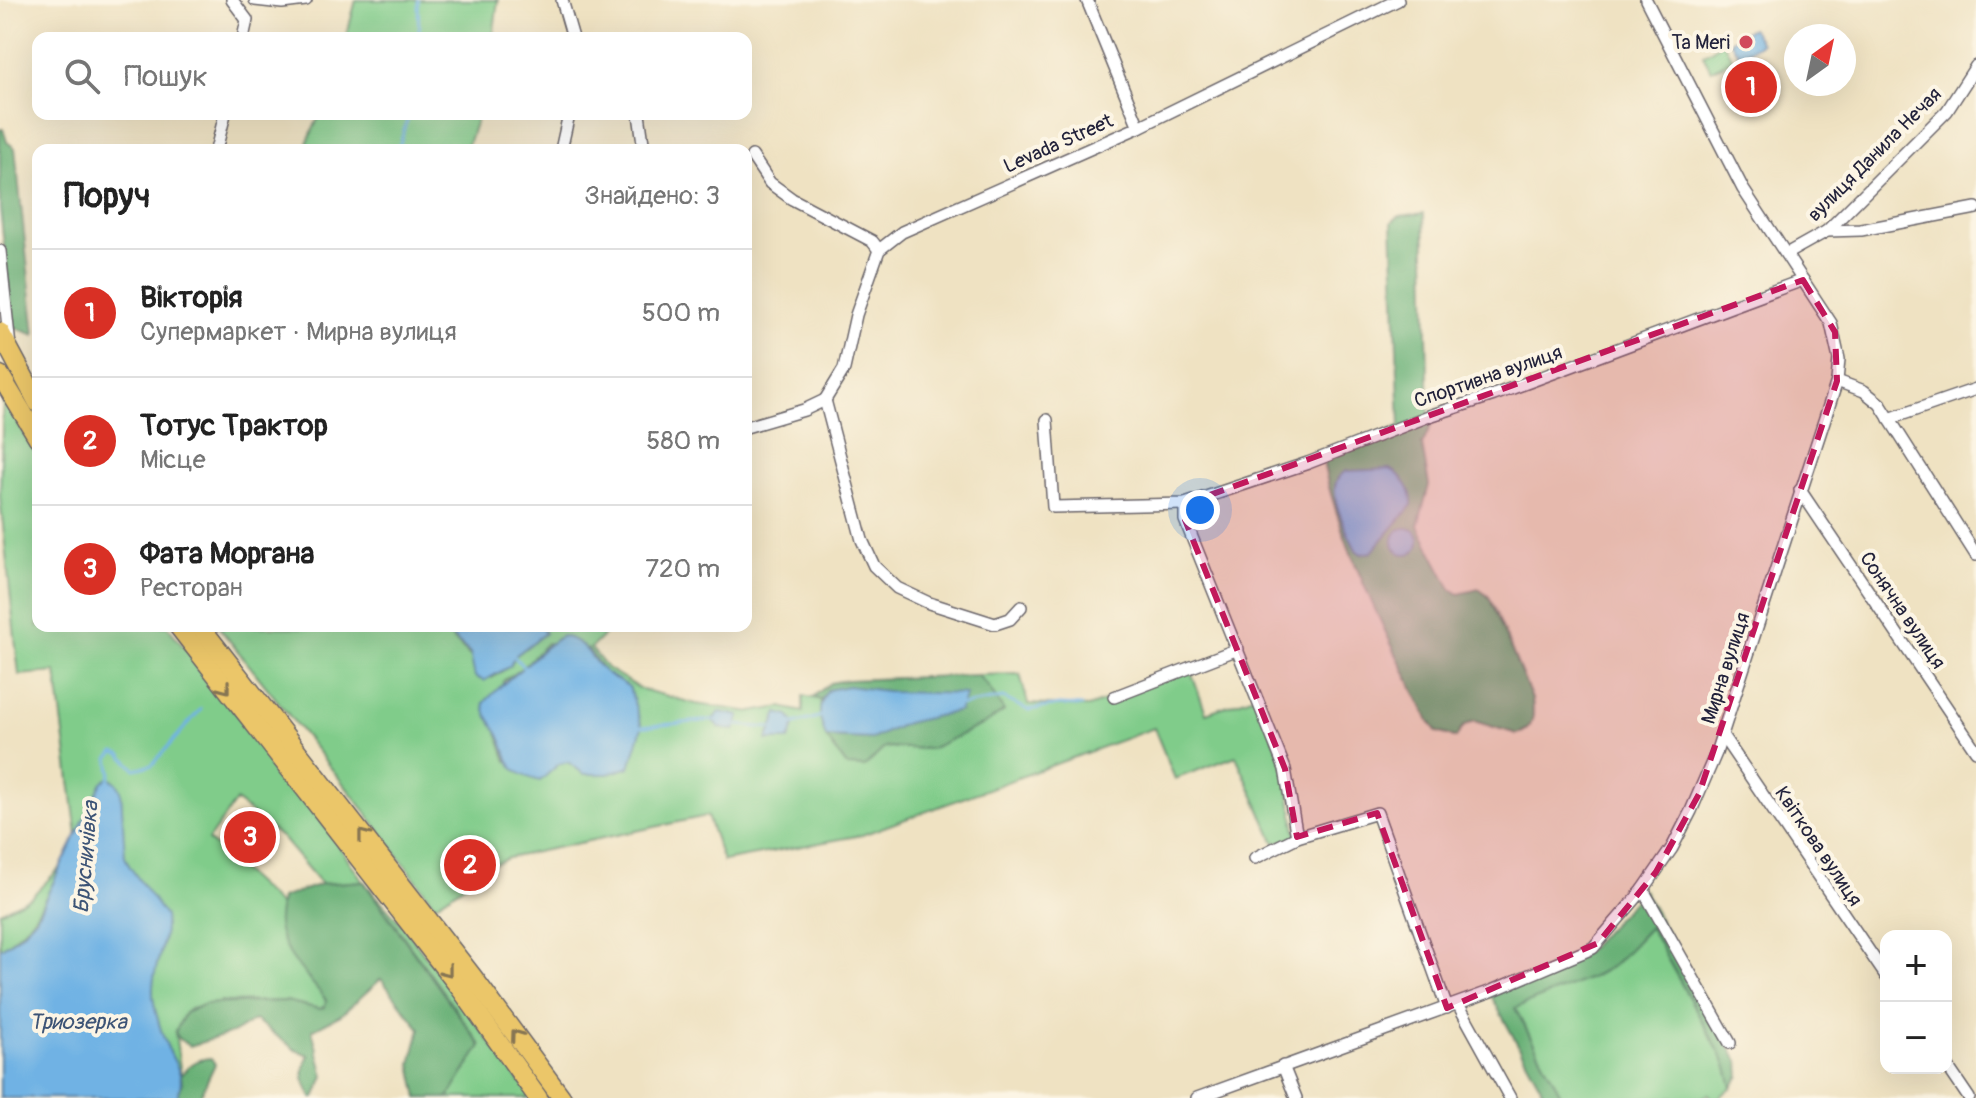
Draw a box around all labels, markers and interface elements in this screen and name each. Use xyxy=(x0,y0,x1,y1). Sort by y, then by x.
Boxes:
north arrow xyxy=(1784,24,1856,96)
place label: Ta Meri xyxy=(1672,30,1730,55)
search box xyxy=(32,32,752,120)
marker: Ta Meri xyxy=(1737,33,1755,51)
icon: search xyxy=(60,54,104,98)
pin: 1 xyxy=(1725,57,1777,117)
text: Пошук xyxy=(124,58,208,95)
street label: вулиця Данила Нечая xyxy=(1802,82,1947,227)
street label: Levada Street xyxy=(1000,108,1118,179)
text: Поруч xyxy=(64,175,150,218)
text: Знайдено: 3 xyxy=(584,180,720,212)
text: Вікторія xyxy=(140,279,243,316)
text: 1 xyxy=(85,297,95,329)
text: 500 m xyxy=(642,297,720,329)
text: Супермаркет · Мирна вулиця xyxy=(140,316,457,348)
street label: Спортивна вулиця xyxy=(1411,339,1565,413)
text: Тотус Трактор xyxy=(140,407,328,444)
text: 2 xyxy=(83,425,97,457)
text: 580 m xyxy=(646,425,720,457)
text: Місце xyxy=(140,444,206,476)
your location xyxy=(1180,490,1220,530)
text: Фата Моргана xyxy=(140,535,315,572)
street label: Сонячна вулиця xyxy=(1854,547,1951,674)
text: 3 xyxy=(83,553,97,585)
text: 720 m xyxy=(645,553,720,585)
text: Ресторан xyxy=(140,572,243,604)
street label: Мирна вулиця xyxy=(1696,609,1755,727)
one-way arrow xyxy=(216,679,230,694)
street label: Квіткова вулиця xyxy=(1769,782,1868,911)
water label: Брусничівка xyxy=(67,798,105,914)
pin: 3 xyxy=(224,807,276,867)
one-way arrow xyxy=(358,829,372,844)
pin: 2 xyxy=(444,835,496,895)
map controls xyxy=(1880,930,1952,1074)
button: + xyxy=(1880,930,1952,1002)
one-way arrow xyxy=(437,962,451,977)
button: − xyxy=(1880,1002,1952,1074)
water label: Триозерка xyxy=(29,1008,129,1036)
one-way arrow xyxy=(511,1029,525,1044)

